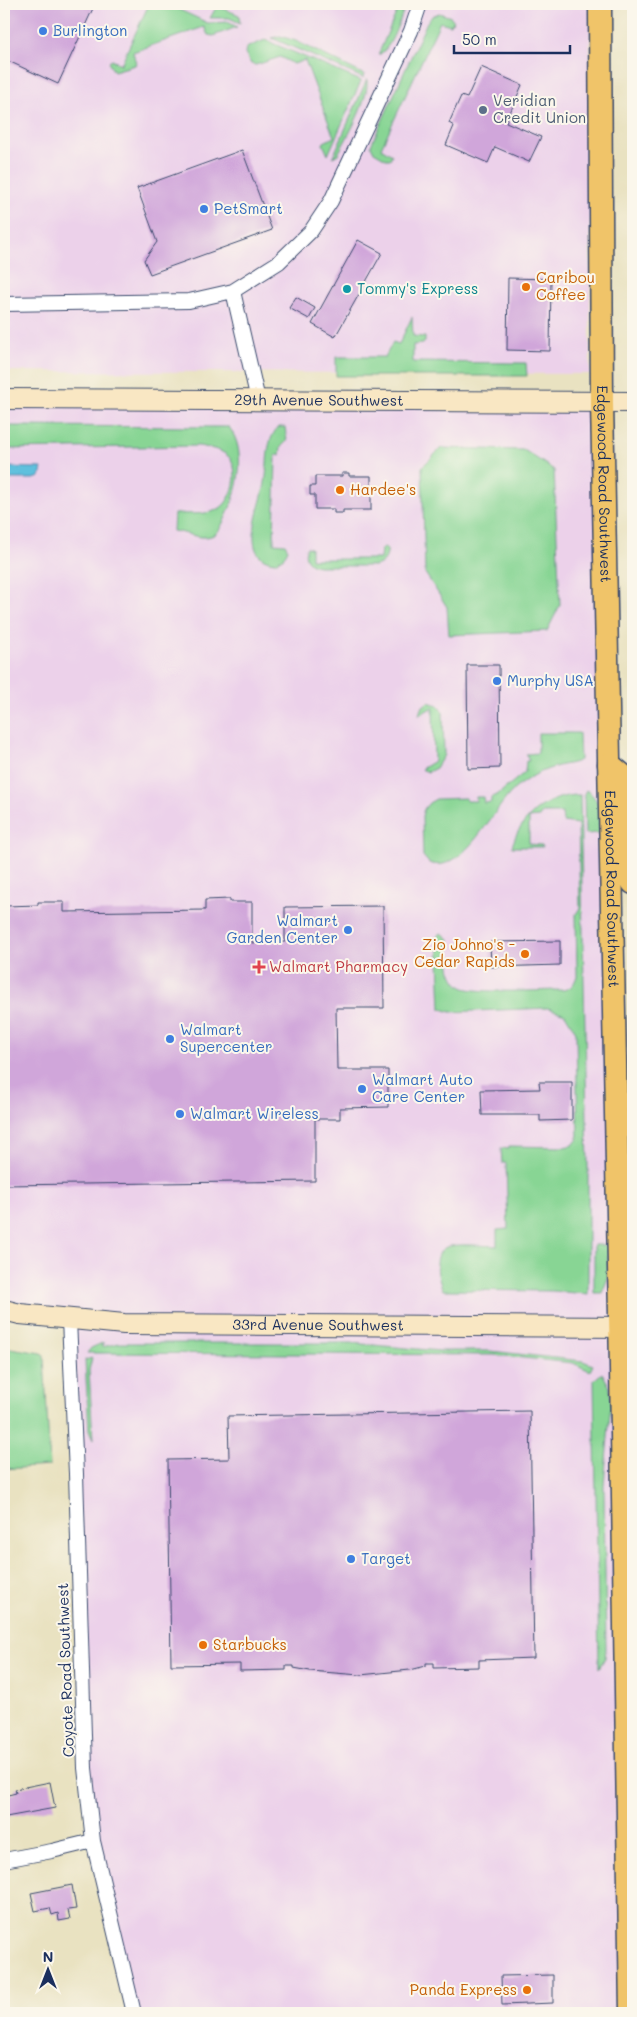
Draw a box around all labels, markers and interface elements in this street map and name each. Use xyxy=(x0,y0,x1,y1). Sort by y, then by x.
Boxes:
place label: Burlington xyxy=(53,20,127,40)
scale bar xyxy=(454,22,571,54)
marker: Burlington xyxy=(37,25,49,37)
text: 50 m xyxy=(462,29,497,49)
place label: Veridian Credit Union xyxy=(493,90,586,127)
marker: Veridian Credit Union xyxy=(477,104,489,116)
place label: PetSmart xyxy=(214,198,283,218)
marker: PetSmart xyxy=(198,203,210,215)
place label: Caribou Coffee xyxy=(536,267,595,304)
place label: Tommy's Express xyxy=(357,278,478,298)
marker: Caribou Coffee xyxy=(520,281,532,293)
marker: Tommy's Express xyxy=(341,283,353,295)
street label: Edgewood Road Southwest xyxy=(593,385,617,583)
street label: 29th Avenue Southwest xyxy=(234,389,404,410)
place label: Hardee's xyxy=(350,479,416,499)
marker: Hardee's xyxy=(334,484,346,496)
place label: Murphy USA xyxy=(507,670,594,690)
marker: Murphy USA xyxy=(491,675,503,687)
street label: Edgewood Road Southwest xyxy=(601,790,625,988)
place label: Walmart Garden Center xyxy=(226,910,338,947)
marker: Walmart Garden Center xyxy=(342,924,354,936)
place label: Zio Johno's - Cedar Rapids xyxy=(414,934,515,971)
marker: Zio Johno's - Cedar Rapids xyxy=(519,948,531,960)
place label: Walmart Pharmacy xyxy=(269,956,408,976)
marker: Walmart Pharmacy xyxy=(253,961,265,973)
place label: Walmart Supercenter xyxy=(180,1019,273,1056)
marker: Walmart Supercenter xyxy=(164,1033,176,1045)
place label: Walmart Auto Care Center xyxy=(372,1069,473,1106)
marker: Walmart Auto Care Center xyxy=(356,1083,368,1095)
place label: Walmart Wireless xyxy=(190,1103,319,1123)
marker: Walmart Wireless xyxy=(174,1108,186,1120)
street label: 33rd Avenue Southwest xyxy=(232,1314,404,1335)
place label: Target xyxy=(361,1548,411,1568)
marker: Target xyxy=(345,1553,357,1565)
street label: Coyote Road Southwest xyxy=(52,1582,78,1758)
place label: Starbucks xyxy=(213,1634,287,1654)
marker: Starbucks xyxy=(197,1639,209,1651)
north arrow xyxy=(22,1944,72,1994)
text: N xyxy=(43,1947,53,1966)
place label: Panda Express xyxy=(410,1979,517,1999)
marker: Panda Express xyxy=(521,1984,533,1996)

